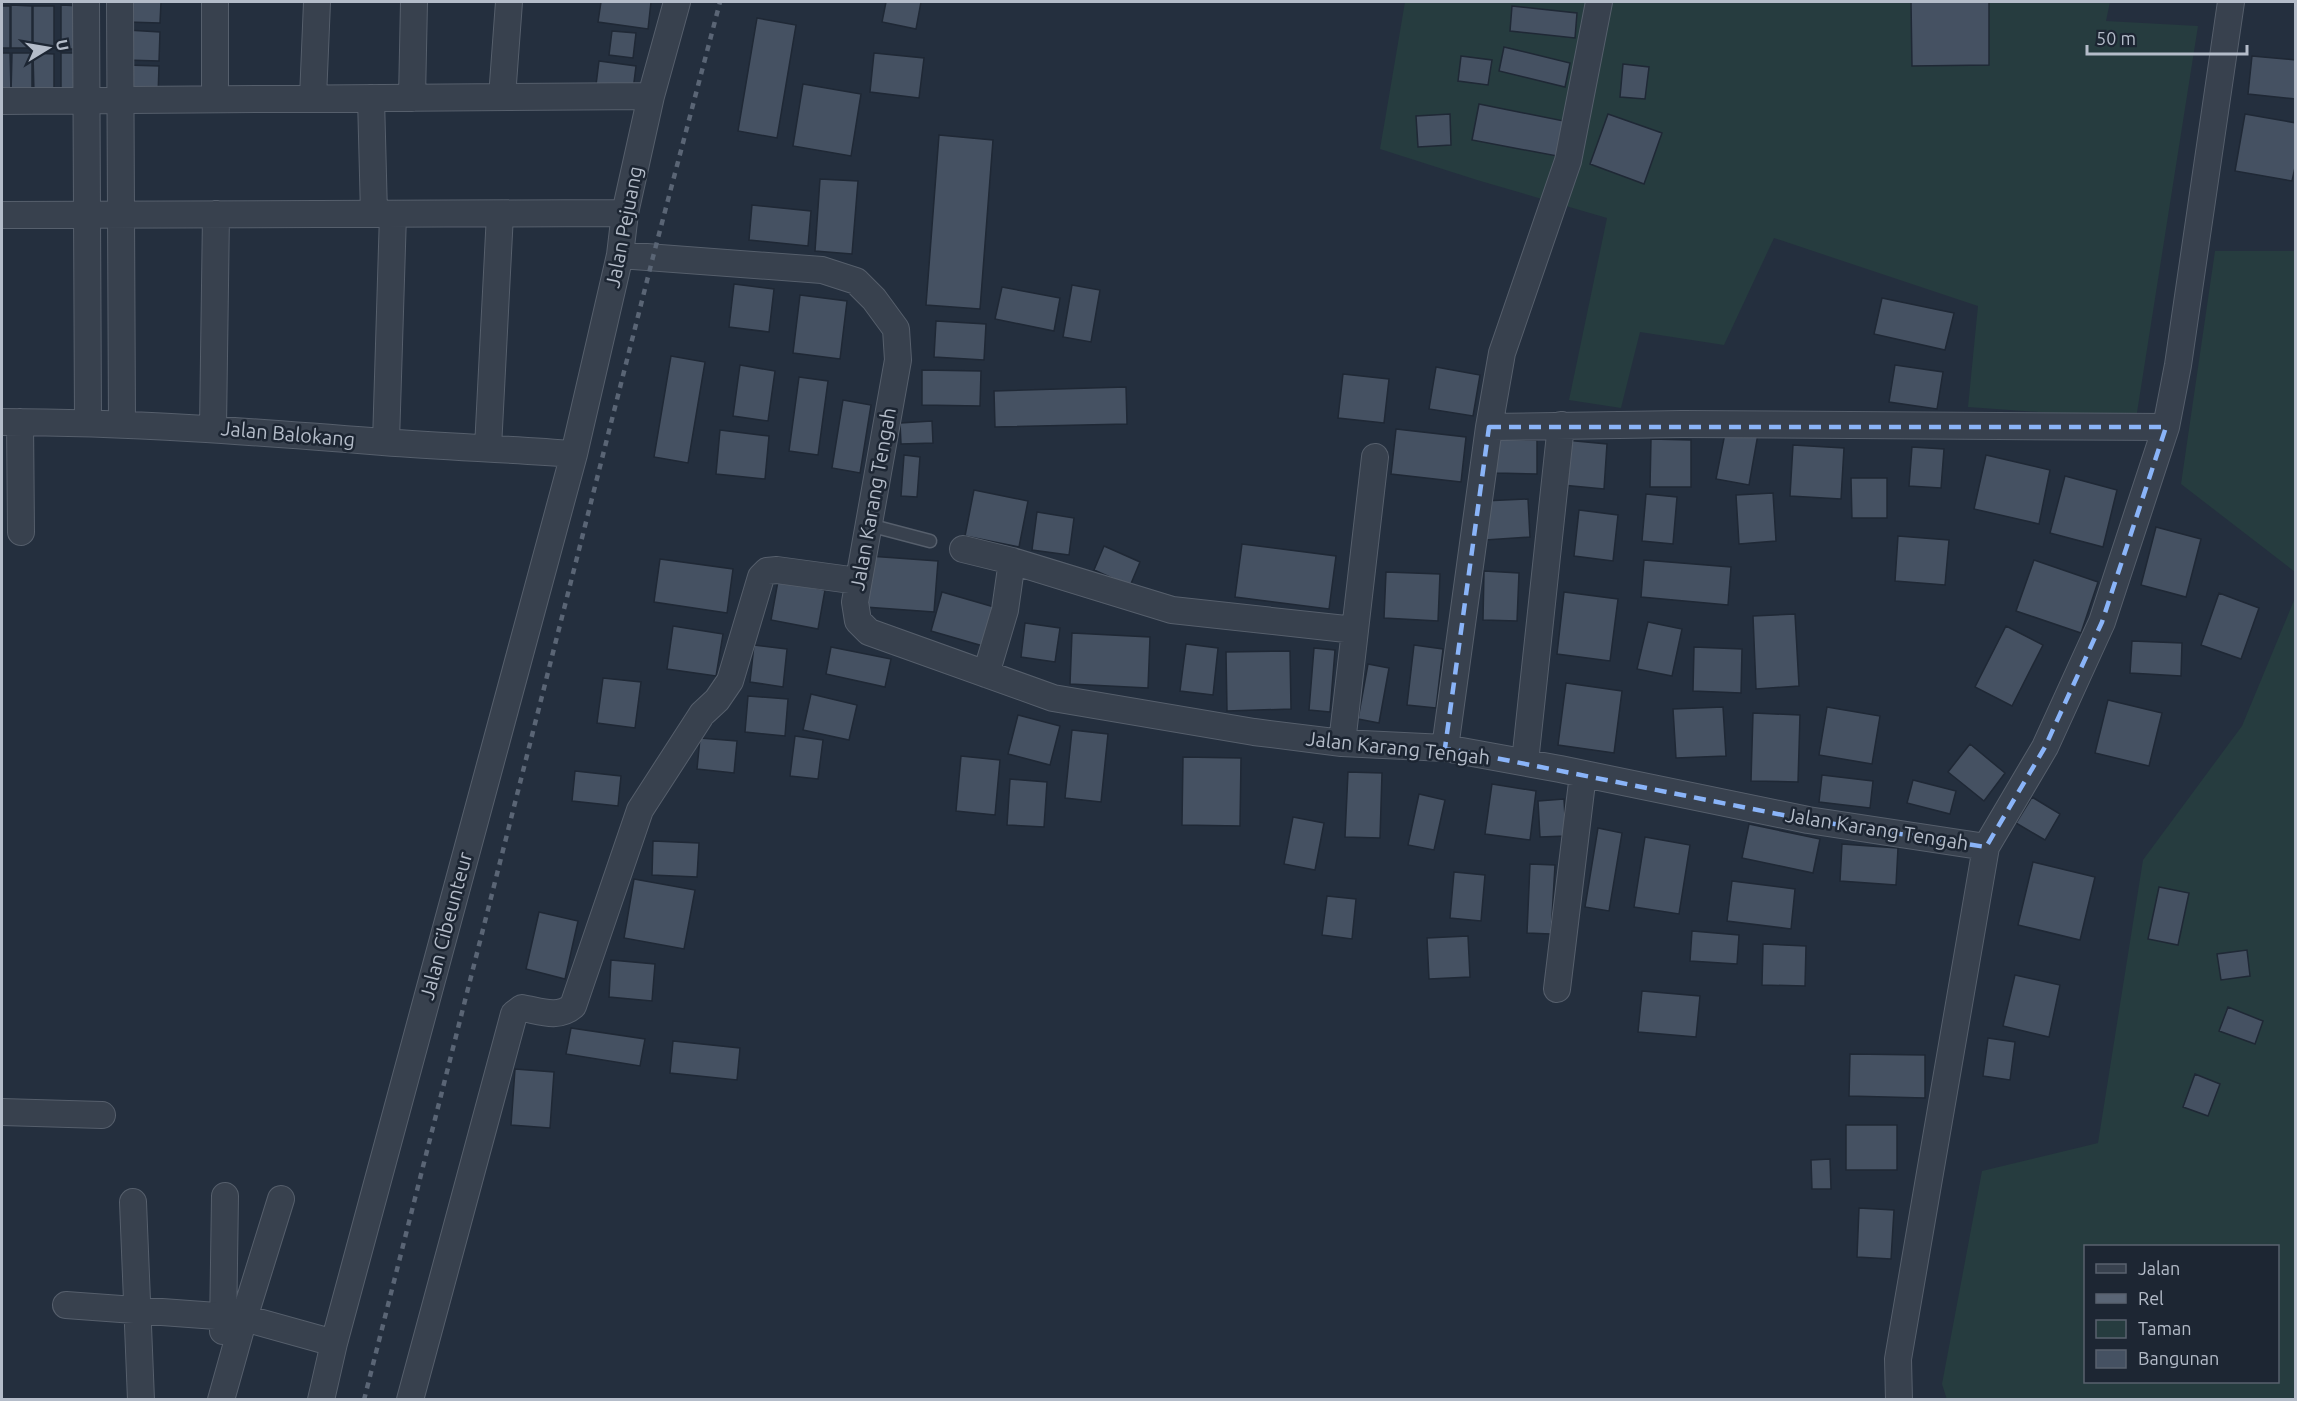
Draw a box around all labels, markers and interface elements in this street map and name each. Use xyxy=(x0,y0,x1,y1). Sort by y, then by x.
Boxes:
north arrow xyxy=(18,18,78,78)
scale bar xyxy=(2087,18,2248,56)
text: 50 m xyxy=(2096,28,2136,48)
text: U xyxy=(53,38,73,52)
street label: Jalan Pejuang xyxy=(600,164,647,290)
street label: Jalan Karang Tengah xyxy=(845,406,900,592)
street label: Jalan Balokang xyxy=(220,416,356,451)
street label: Jalan Karang Tengah xyxy=(1305,726,1491,769)
street label: Jalan Karang Tengah xyxy=(1784,803,1970,854)
street label: Jalan Cibeunteur xyxy=(415,849,476,1002)
legend xyxy=(2084,1245,2279,1383)
text: Jalan xyxy=(2138,1258,2180,1278)
text: Rel xyxy=(2138,1288,2164,1308)
text: Taman xyxy=(2138,1318,2192,1338)
text: Bangunan xyxy=(2138,1348,2219,1368)

